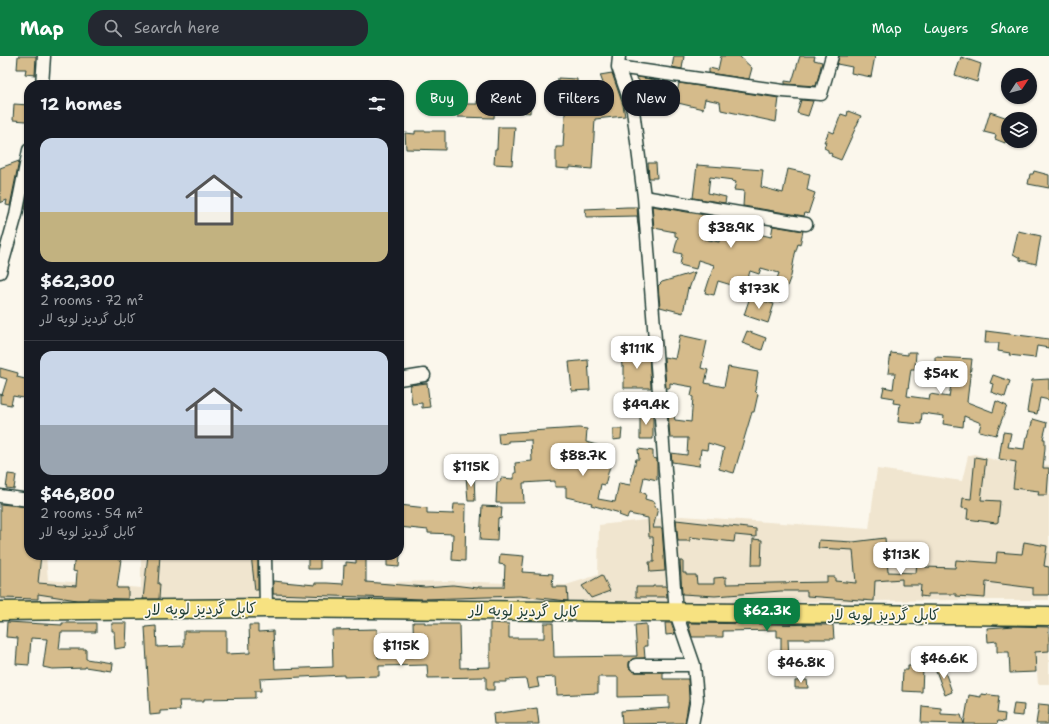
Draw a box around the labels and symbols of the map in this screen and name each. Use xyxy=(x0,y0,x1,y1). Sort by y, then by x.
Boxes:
north arrow xyxy=(1001,68,1037,104)
pin: $38.9K xyxy=(698,215,764,249)
pin: $173K xyxy=(731,276,787,310)
pin: $111K xyxy=(609,336,665,370)
pin: $54K xyxy=(917,361,965,395)
pin: $49.4K xyxy=(613,392,679,426)
pin: $88.7K xyxy=(550,443,616,477)
pin: $115K xyxy=(443,454,499,488)
pin: $113K xyxy=(873,542,929,576)
street label: کابل گردیز لویه لار xyxy=(145,598,256,620)
pin: $62.3K xyxy=(734,598,800,632)
street label: کابل گردیز لویه لار xyxy=(468,600,579,622)
street label: کابل گردیز لویه لار xyxy=(828,605,939,625)
pin: $115K xyxy=(373,633,429,667)
pin: $46.6K xyxy=(911,646,977,680)
pin: $46.8K xyxy=(768,650,834,684)

